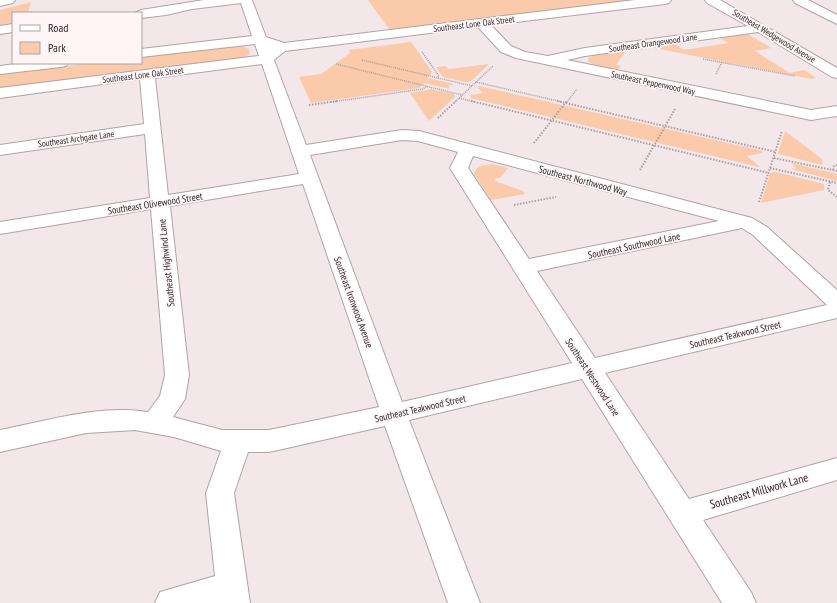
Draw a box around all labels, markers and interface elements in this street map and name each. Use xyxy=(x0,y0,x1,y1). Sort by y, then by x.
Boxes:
street label: Southeast Wedgewood Avenue xyxy=(731,6,818,65)
legend xyxy=(12,12,142,64)
street label: Southeast Lone Oak Street xyxy=(433,13,516,34)
text: Road xyxy=(48,20,68,35)
street label: Southeast Orangewood Lane xyxy=(608,31,698,54)
text: Park xyxy=(48,40,66,55)
street label: Southeast Lone Oak Street xyxy=(102,64,185,85)
street label: Southeast Pepperwood Way xyxy=(610,68,697,97)
street label: Southeast Archgate Lane xyxy=(37,128,115,149)
street label: Southeast Northwood Way xyxy=(537,162,629,199)
street label: Southeast Olivewood Street xyxy=(107,190,204,217)
street label: Southeast Highwind Lane xyxy=(155,218,178,307)
street label: Southeast Southwood Lane xyxy=(587,229,681,262)
street label: Southeast Ironwood Avenue xyxy=(331,255,376,350)
street label: Southeast Teakwood Street xyxy=(688,318,782,351)
street label: Southeast Westwood Lane xyxy=(563,336,623,419)
street label: Southeast Teakwood Street xyxy=(373,392,467,425)
street label: Southeast Millwork Lane xyxy=(708,469,810,512)

